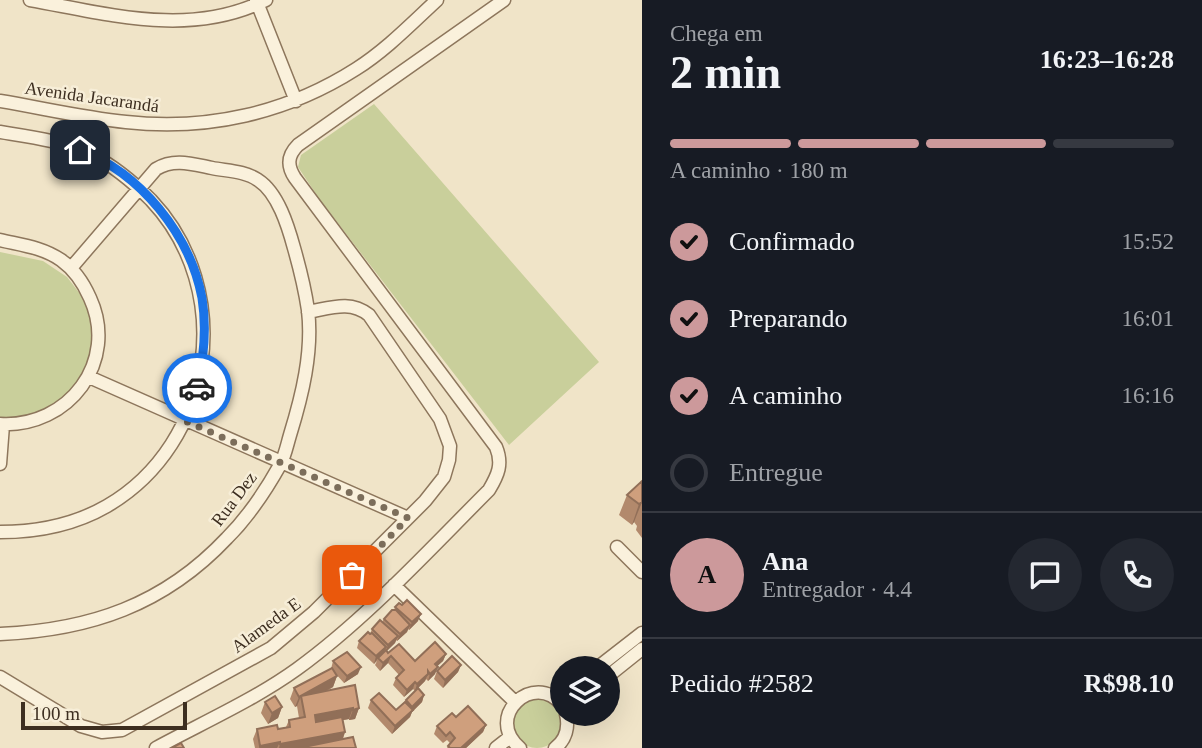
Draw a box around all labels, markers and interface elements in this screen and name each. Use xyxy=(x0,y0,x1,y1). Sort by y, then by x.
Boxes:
text: Chega em xyxy=(670,21,763,46)
text: 16:23–16:28 xyxy=(1040,45,1174,74)
text: 2 min xyxy=(670,47,781,98)
street label: Avenida Jacarandá xyxy=(24,78,160,116)
pin xyxy=(50,120,110,180)
icon: home xyxy=(61,131,99,169)
text: A caminho · 180 m xyxy=(670,158,848,183)
icon: check xyxy=(670,223,708,261)
text: Confirmado xyxy=(729,227,855,256)
text: 15:52 xyxy=(1122,229,1174,254)
icon: check xyxy=(670,300,708,338)
text: Preparando xyxy=(729,304,847,333)
text: 16:01 xyxy=(1122,306,1174,331)
courier xyxy=(162,353,232,423)
icon: car xyxy=(178,369,216,407)
icon: check xyxy=(670,377,708,415)
text: A caminho xyxy=(729,381,842,410)
text: 16:16 xyxy=(1122,383,1174,408)
text: Entregue xyxy=(729,458,823,487)
street label: Rua Dez xyxy=(207,468,261,530)
button: chat xyxy=(1008,538,1082,612)
button: phone xyxy=(1100,538,1174,612)
pin xyxy=(322,545,382,605)
text: Ana xyxy=(762,547,808,576)
icon: bag xyxy=(333,556,371,594)
text: A xyxy=(698,560,716,589)
text: Entregador · 4.4 xyxy=(762,577,912,602)
street label: Alameda E xyxy=(228,593,304,657)
map controls xyxy=(550,656,620,726)
button: layers xyxy=(550,656,620,726)
text: Pedido #2582 xyxy=(670,669,814,698)
text: R$98.10 xyxy=(1084,669,1174,698)
scale bar xyxy=(21,699,187,731)
text: 100 m xyxy=(32,703,80,724)

